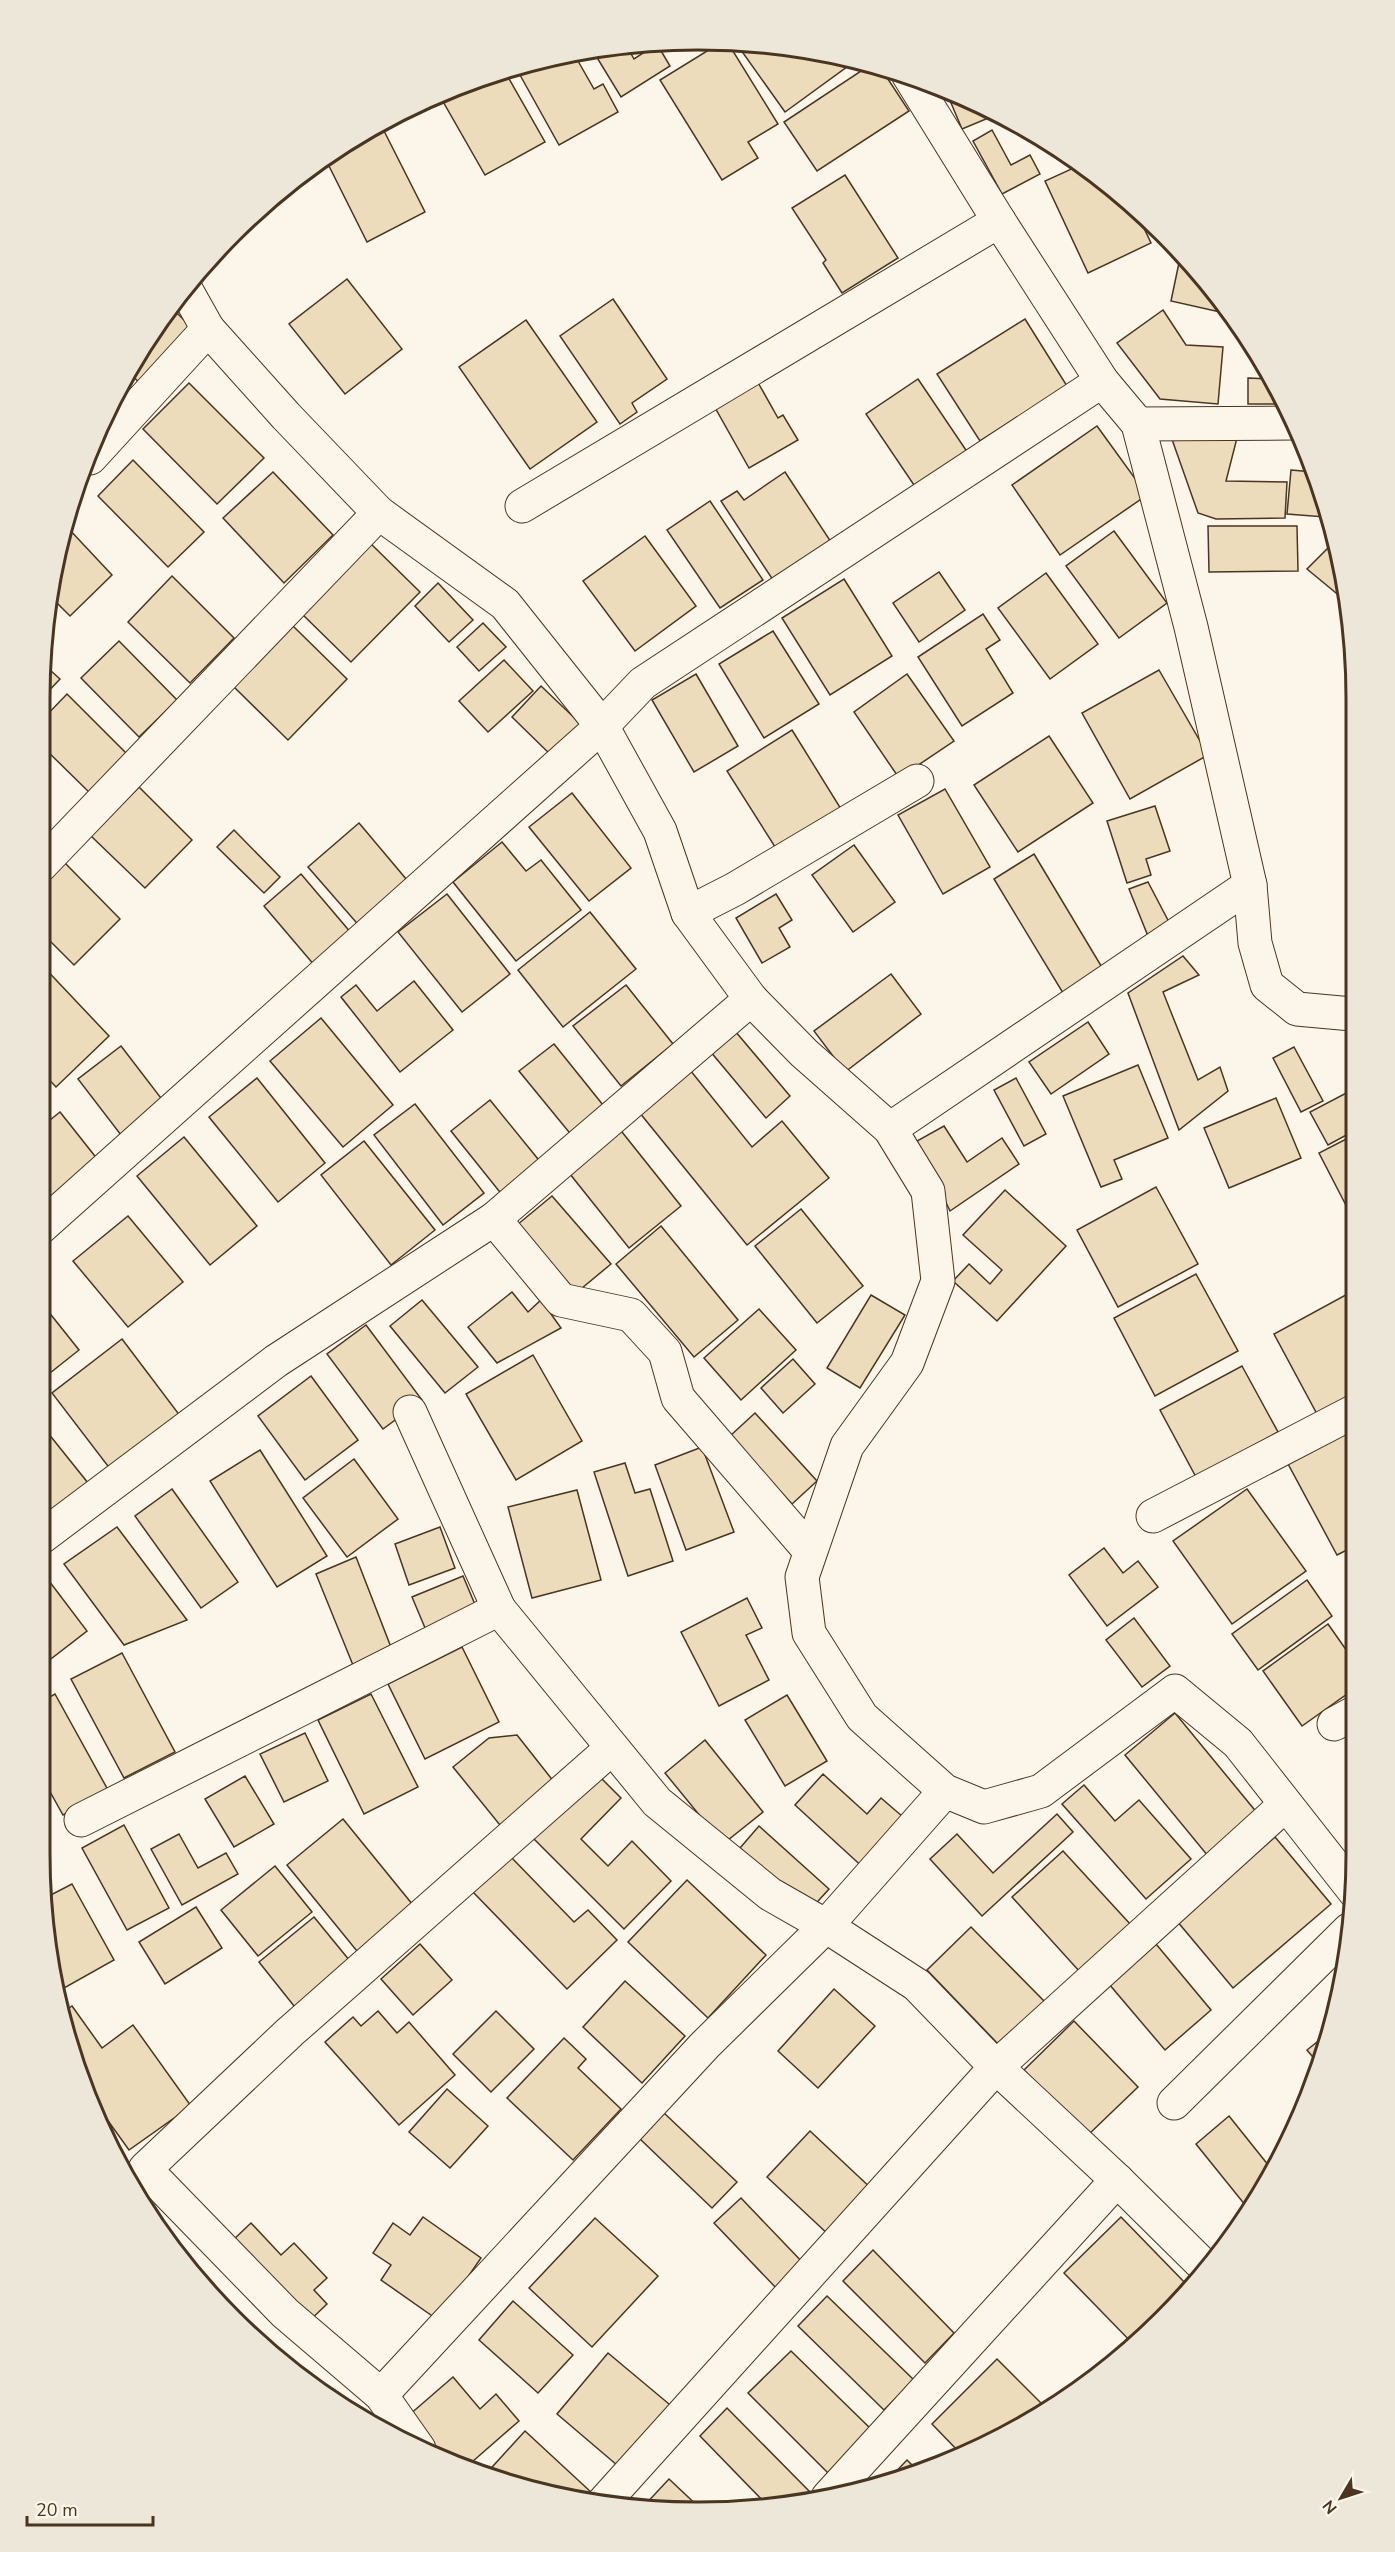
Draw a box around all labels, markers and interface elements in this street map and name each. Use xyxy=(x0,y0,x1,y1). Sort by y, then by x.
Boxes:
north arrow xyxy=(1311,2468,1371,2528)
scale bar xyxy=(27,2489,153,2527)
text: N xyxy=(1318,2495,1342,2518)
text: 20 m xyxy=(36,2498,78,2522)

